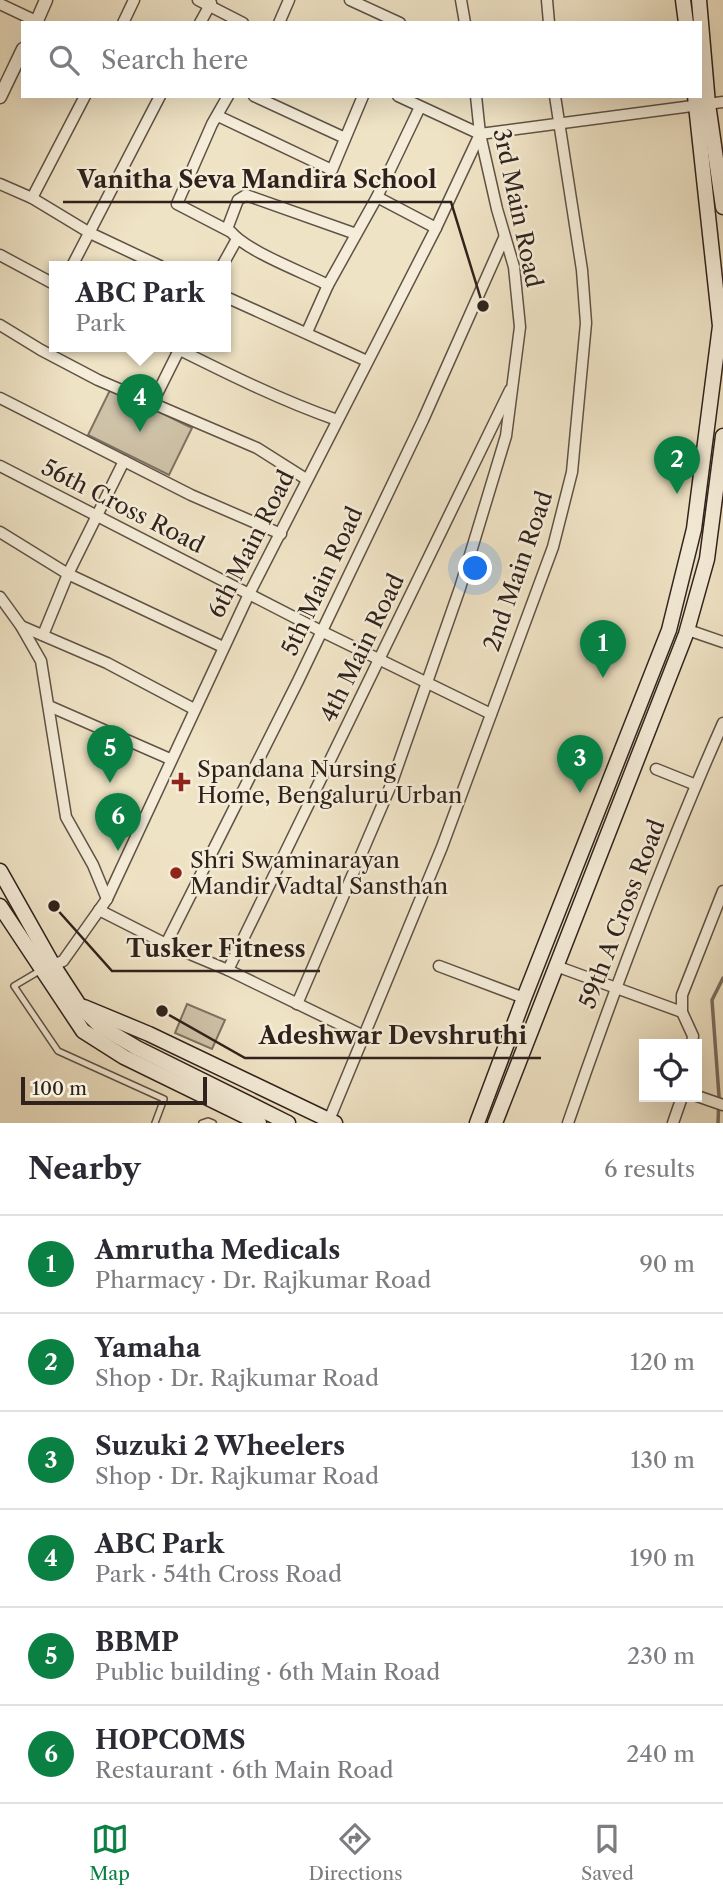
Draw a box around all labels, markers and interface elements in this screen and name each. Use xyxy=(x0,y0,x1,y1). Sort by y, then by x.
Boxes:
search box xyxy=(21,21,702,98)
icon: search xyxy=(45,41,83,79)
text: Search here xyxy=(101,44,248,76)
street label: 3rd Main Road xyxy=(487,126,549,290)
callout: Vanitha Seva Mandira School xyxy=(63,157,451,202)
text: Vanitha Seva Mandira School xyxy=(76,165,437,194)
popup xyxy=(49,261,231,352)
text: ABC Park xyxy=(75,277,205,309)
text: Park xyxy=(75,309,125,337)
pin: 4 xyxy=(117,374,163,432)
pin: 2 xyxy=(654,436,700,494)
street label: 56th Cross Road xyxy=(37,453,209,559)
street label: 6th Main Road xyxy=(202,466,300,622)
street label: 2nd Main Road xyxy=(478,487,558,655)
street label: 5th Main Road xyxy=(275,502,369,660)
your location xyxy=(458,551,492,585)
street label: 4th Main Road xyxy=(314,569,410,727)
pin: 1 xyxy=(580,620,626,678)
pin: 5 xyxy=(87,725,133,783)
pin: 3 xyxy=(557,735,603,793)
place label: Spandana Nursing Home, Bengaluru Urban xyxy=(197,755,462,809)
marker: Spandana Nursing Home, Bengaluru Urban xyxy=(171,772,191,792)
pin: 6 xyxy=(95,793,141,851)
street label: 59th A Cross Road xyxy=(573,816,671,1012)
place label: Shri Swaminarayan Mandir Vadtal Sansthan xyxy=(190,846,448,900)
marker: Shri Swaminarayan Mandir Vadtal Sansthan xyxy=(168,865,184,881)
callout: Tusker Fitness xyxy=(112,926,320,971)
text: Tusker Fitness xyxy=(126,934,306,963)
callout: Adeshwar Devshruthi xyxy=(245,1013,541,1058)
text: Adeshwar Devshruthi xyxy=(258,1021,528,1050)
map controls xyxy=(639,1039,702,1102)
button: locate xyxy=(639,1039,702,1102)
scale bar xyxy=(21,1074,206,1106)
text: 100 m xyxy=(32,1077,87,1100)
text: Nearby xyxy=(28,1150,141,1187)
text: 6 results xyxy=(604,1155,695,1183)
text: Amrutha Medicals xyxy=(95,1234,340,1266)
text: 1 xyxy=(46,1250,56,1278)
text: 90 m xyxy=(639,1250,695,1278)
text: Pharmacy · Dr. Rajkumar Road xyxy=(95,1266,431,1294)
text: Yamaha xyxy=(95,1332,201,1364)
text: 2 xyxy=(44,1348,58,1376)
text: 120 m xyxy=(630,1348,695,1376)
text: Shop · Dr. Rajkumar Road xyxy=(95,1364,379,1392)
text: Suzuki 2 Wheelers xyxy=(95,1430,345,1462)
text: 3 xyxy=(45,1446,58,1474)
text: 130 m xyxy=(631,1446,695,1474)
text: Shop · Dr. Rajkumar Road xyxy=(95,1462,379,1490)
text: ABC Park xyxy=(95,1528,224,1560)
text: 4 xyxy=(44,1544,58,1572)
text: 190 m xyxy=(630,1544,695,1572)
text: Park · 54th Cross Road xyxy=(95,1560,342,1588)
text: BBMP xyxy=(95,1626,179,1658)
text: 5 xyxy=(45,1642,57,1670)
text: 230 m xyxy=(627,1642,695,1670)
text: Public building · 6th Main Road xyxy=(95,1658,440,1686)
text: HOPCOMS xyxy=(95,1724,246,1756)
text: 6 xyxy=(44,1740,58,1768)
text: 240 m xyxy=(626,1740,695,1768)
text: Restaurant · 6th Main Road xyxy=(95,1756,394,1784)
tab: Map xyxy=(89,1820,130,1885)
tab: Directions xyxy=(309,1820,402,1885)
tab: Saved xyxy=(581,1820,634,1885)

